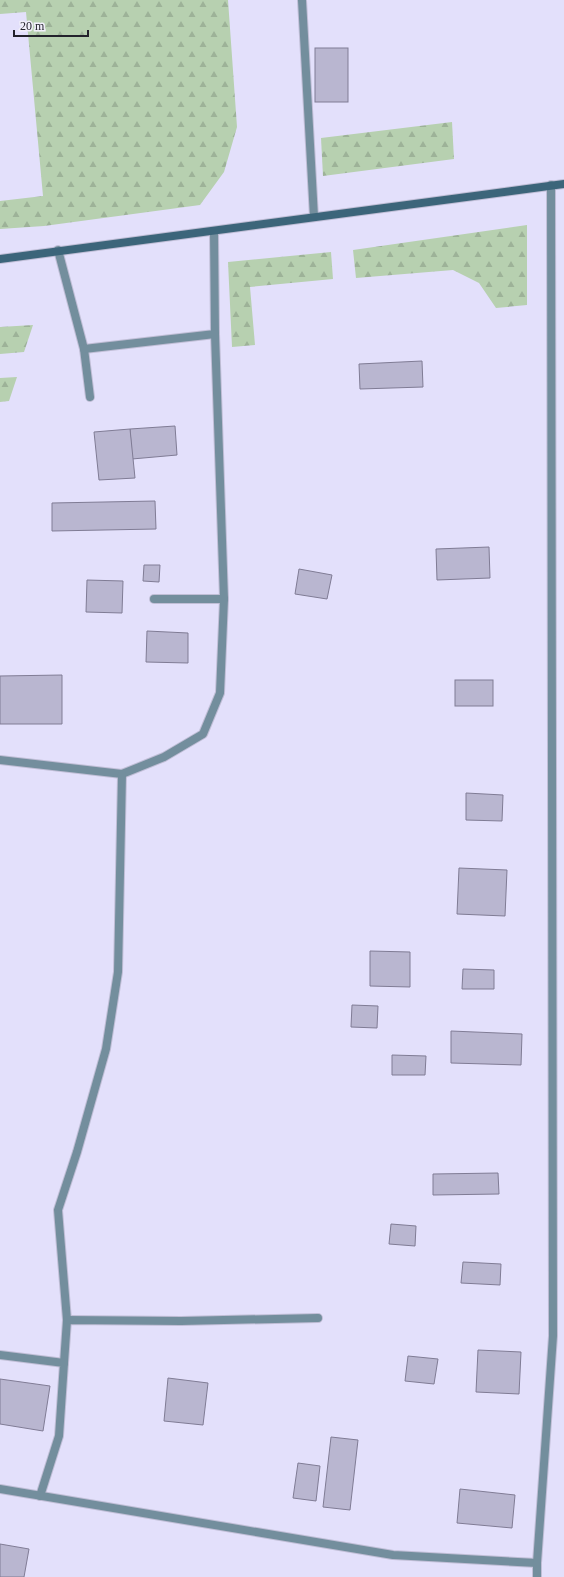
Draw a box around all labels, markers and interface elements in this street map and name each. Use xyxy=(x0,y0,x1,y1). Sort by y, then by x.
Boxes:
scale bar xyxy=(14,12,88,38)
text: 20 m xyxy=(20,19,45,33)

